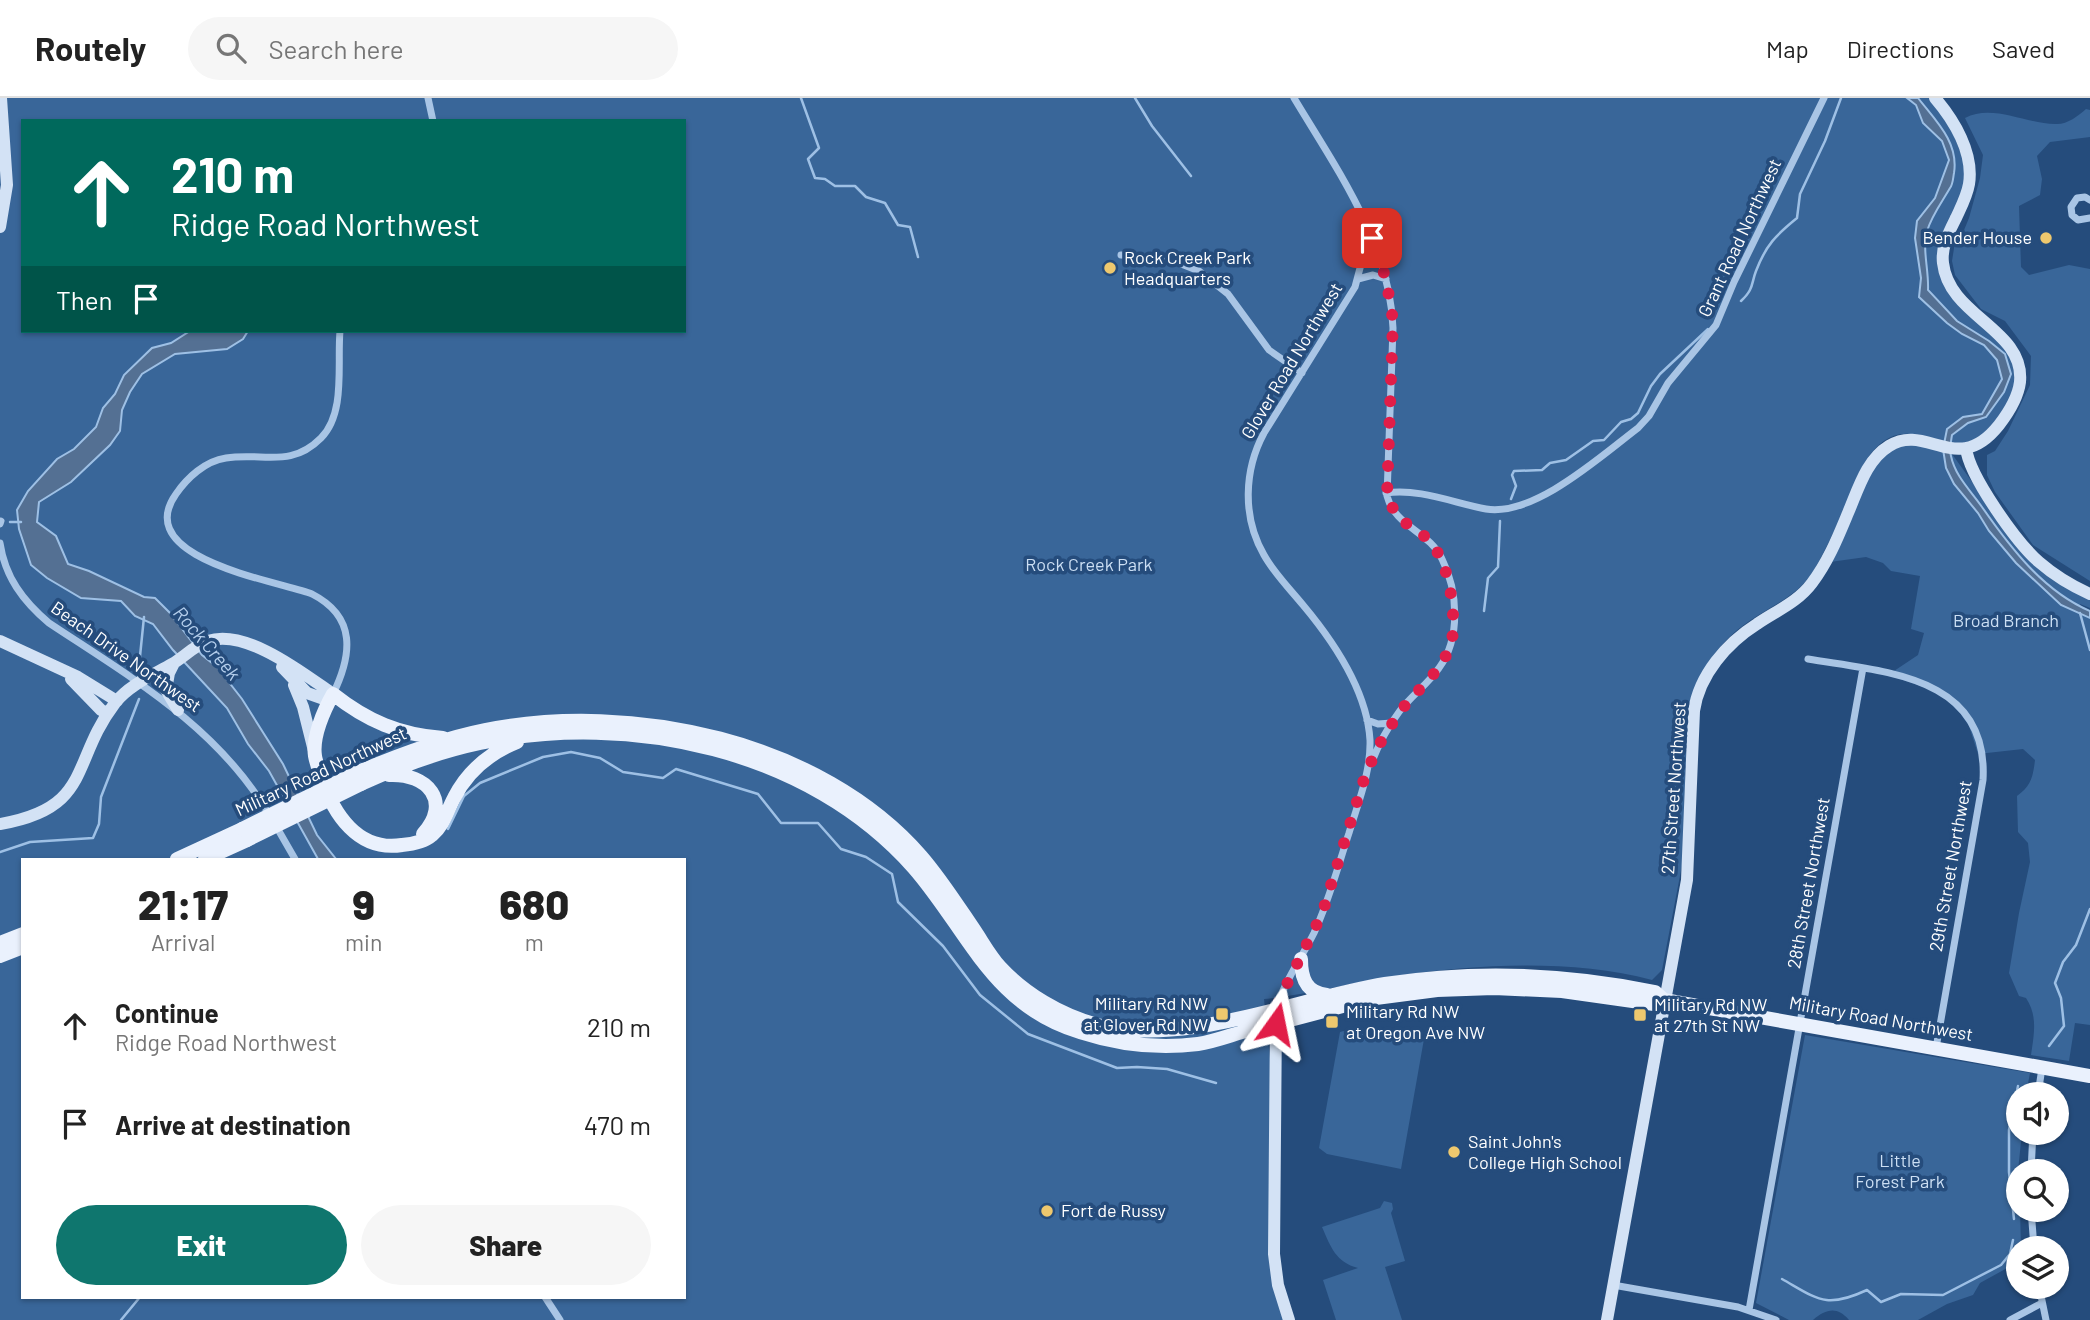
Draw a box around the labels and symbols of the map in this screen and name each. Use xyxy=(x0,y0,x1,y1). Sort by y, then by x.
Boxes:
street label: Grant Road Northwest xyxy=(1693,155,1785,320)
pin xyxy=(1342,208,1402,268)
place label: Bender House xyxy=(1922,226,2032,248)
marker: Bender House xyxy=(2038,230,2054,246)
place label: Rock Creek Park Headquarters xyxy=(1124,246,1251,289)
marker: Rock Creek Park Headquarters xyxy=(1102,260,1118,276)
street label: Glover Road Northwest xyxy=(1236,278,1346,443)
park label: Rock Creek Park xyxy=(1025,553,1153,575)
street label: Beach Drive Northwest xyxy=(47,596,206,716)
water label: Rock Creek xyxy=(169,601,246,685)
park label: Broad Branch xyxy=(1953,609,2059,631)
street label: 27th Street Northwest xyxy=(1656,701,1690,875)
street label: Military Road Northwest xyxy=(231,722,410,820)
street label: 29th Street Northwest xyxy=(1924,778,1976,953)
street label: 28th Street Northwest xyxy=(1782,795,1834,970)
position arrow xyxy=(1239,987,1313,1061)
street label: Military Road Northwest xyxy=(1787,991,1975,1045)
place label: Military Rd NW at Glover Rd NW xyxy=(1084,992,1208,1035)
place label: Military Rd NW at 27th St NW xyxy=(1654,993,1767,1036)
place label: Military Rd NW at Oregon Ave NW xyxy=(1346,1000,1485,1043)
marker: Military Rd NW at Glover Rd NW xyxy=(1214,1006,1230,1022)
marker: Military Rd NW at 27th St NW xyxy=(1632,1007,1648,1023)
marker: Military Rd NW at Oregon Ave NW xyxy=(1324,1014,1340,1030)
place label: Saint John's College High School xyxy=(1468,1130,1622,1173)
marker: Saint John's College High School xyxy=(1446,1144,1462,1160)
park label: Little Forest Park xyxy=(1855,1149,1945,1192)
place label: Fort de Russy xyxy=(1061,1199,1166,1221)
marker: Fort de Russy xyxy=(1039,1203,1055,1219)

